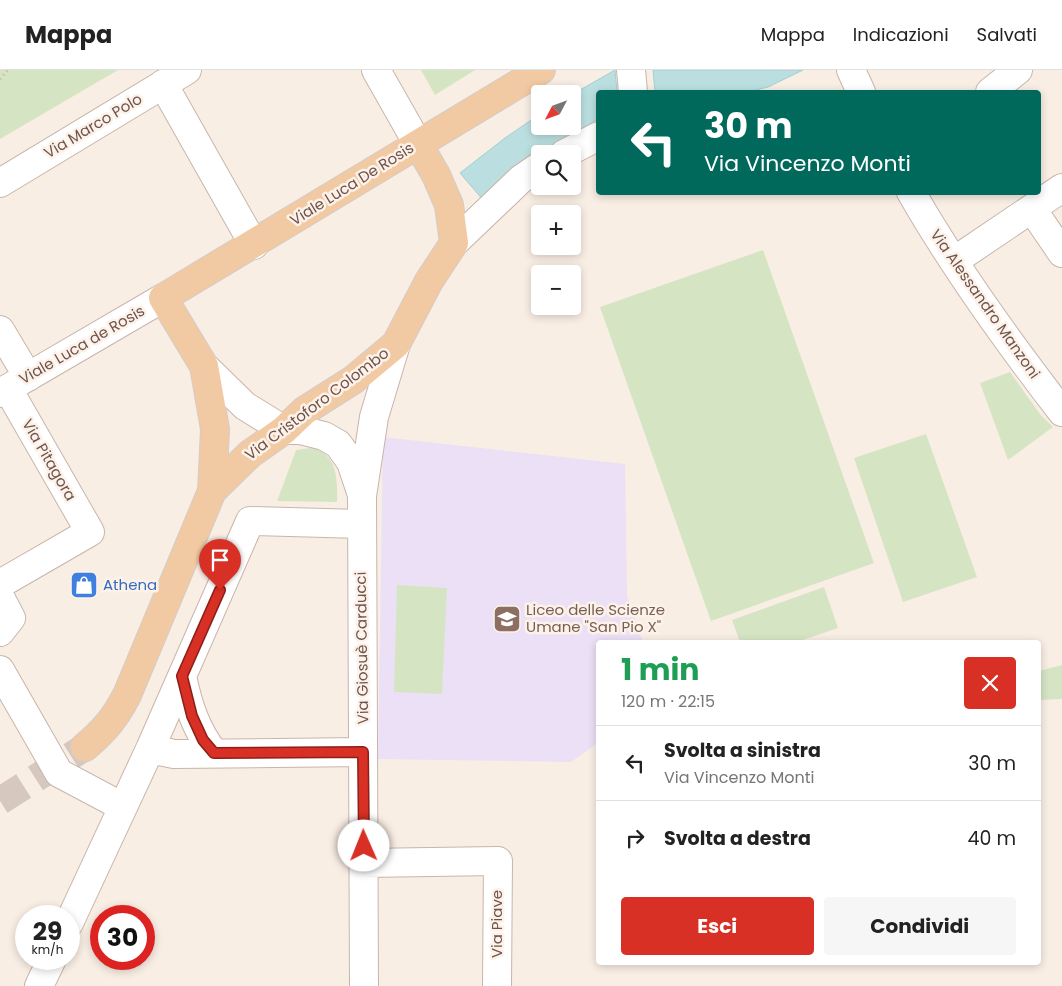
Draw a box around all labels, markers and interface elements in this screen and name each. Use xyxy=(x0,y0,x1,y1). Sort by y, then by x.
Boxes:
text: Mappa xyxy=(25,18,112,51)
text: Mappa xyxy=(761,22,825,47)
text: Indicazioni xyxy=(853,22,949,47)
text: Salvati xyxy=(977,22,1037,47)
north arrow xyxy=(531,85,581,135)
map controls xyxy=(531,85,581,315)
street label: Via Marco Polo xyxy=(40,88,146,163)
text: 30 m xyxy=(704,101,792,150)
icon: left xyxy=(621,110,686,175)
street label: Viale Luca De Rosis xyxy=(286,137,418,230)
button: search xyxy=(531,145,581,195)
text: Via Vincenzo Monti xyxy=(704,148,911,179)
button: + xyxy=(531,205,581,255)
street label: Via Alessandro Manzoni xyxy=(926,225,1045,383)
button: − xyxy=(531,265,581,315)
street label: Viale Luca de Rosis xyxy=(15,300,149,389)
street label: Via Cristoforo Colombo xyxy=(240,343,393,465)
street label: Via Pitagora xyxy=(17,415,81,505)
pin xyxy=(199,539,241,590)
icon: arrive xyxy=(206,546,234,574)
shop icon: Athena xyxy=(69,570,99,600)
street label: Via Giosuè Carducci xyxy=(350,572,373,725)
place label: Athena xyxy=(103,574,157,595)
place label: Liceo delle Scienze Umane "San Pio X" xyxy=(526,599,665,637)
school or university icon: Liceo delle Scienze Umane "San Pio X" xyxy=(492,604,522,634)
text: 1 min xyxy=(621,648,699,691)
button: close xyxy=(964,657,1016,709)
text: 120 m · 22:15 xyxy=(621,690,715,713)
text: Svolta a sinistra xyxy=(664,737,821,764)
icon: left xyxy=(621,749,649,777)
text: 30 m xyxy=(968,750,1016,777)
text: Via Vincenzo Monti xyxy=(664,766,815,789)
position arrow xyxy=(337,819,389,871)
icon: right xyxy=(621,824,649,852)
text: Svolta a destra xyxy=(664,825,811,852)
text: 40 m xyxy=(967,825,1016,852)
street label: Via Piave xyxy=(486,890,507,958)
button: Esci xyxy=(621,897,814,955)
button: Condividi xyxy=(824,897,1016,955)
speed limit sign: 30 xyxy=(90,905,155,970)
text: 29 xyxy=(33,914,62,949)
text: km/h xyxy=(32,941,63,958)

